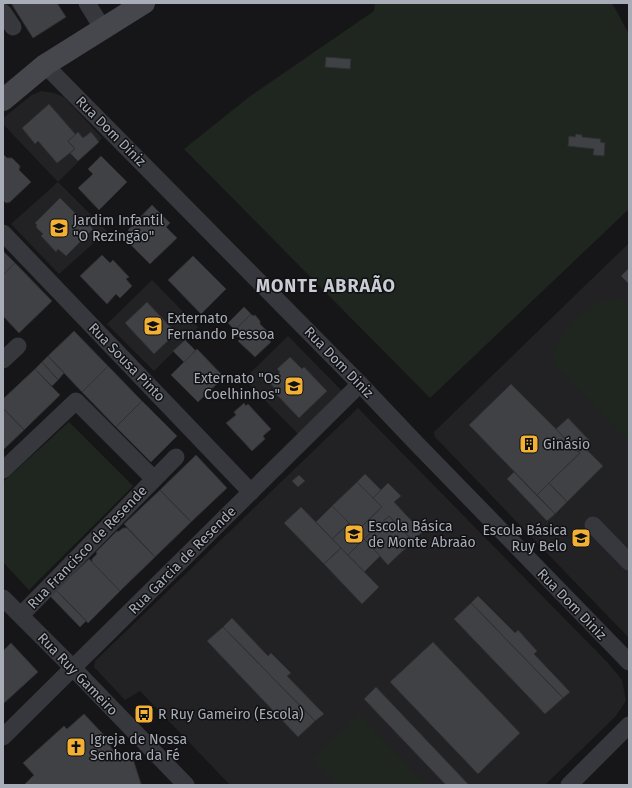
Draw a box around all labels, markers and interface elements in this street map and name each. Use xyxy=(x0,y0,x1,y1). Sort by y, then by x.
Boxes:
street label: Rua Dom Diniz xyxy=(72,93,149,170)
place label: Jardim Infantil "O Rezingão" xyxy=(73,212,164,245)
school or university icon: Jardim Infantil "O Rezingão" xyxy=(48,217,70,239)
district label: MONTE ABRAÃO xyxy=(256,275,396,297)
place label: Externato Fernando Pessoa xyxy=(167,310,275,343)
school or university icon: Externato Fernando Pessoa xyxy=(142,315,164,337)
street label: Rua Sousa Pinto xyxy=(85,319,169,405)
street label: Rua Dom Diniz xyxy=(301,323,377,401)
place label: Externato "Os Coelhinhos" xyxy=(193,370,280,403)
school or university icon: Externato "Os Coelhinhos" xyxy=(283,375,305,397)
building icon: Ginásio xyxy=(518,433,540,455)
place label: Ginásio xyxy=(543,436,590,453)
street label: Rua Francisco de Resende xyxy=(24,482,151,612)
street label: Rua Garcia de Resende xyxy=(125,503,240,618)
place label: Escola Básica de Monte Abraão xyxy=(368,518,476,551)
place label: Escola Básica Ruy Belo xyxy=(482,522,567,555)
school or university icon: Escola Básica de Monte Abraão xyxy=(343,523,365,545)
school or university icon: Escola Básica Ruy Belo xyxy=(570,527,592,549)
street label: Rua Dom Diniz xyxy=(534,565,610,643)
street label: Rua Ruy Gameiro xyxy=(34,629,121,719)
bus stop icon: R Ruy Gameiro (Escola) xyxy=(133,703,155,725)
place label: R Ruy Gameiro (Escola) xyxy=(158,706,304,723)
place label: Igreja de Nossa Senhora da Fé xyxy=(90,731,187,764)
church icon: Igreja de Nossa Senhora da Fé xyxy=(65,736,87,758)

